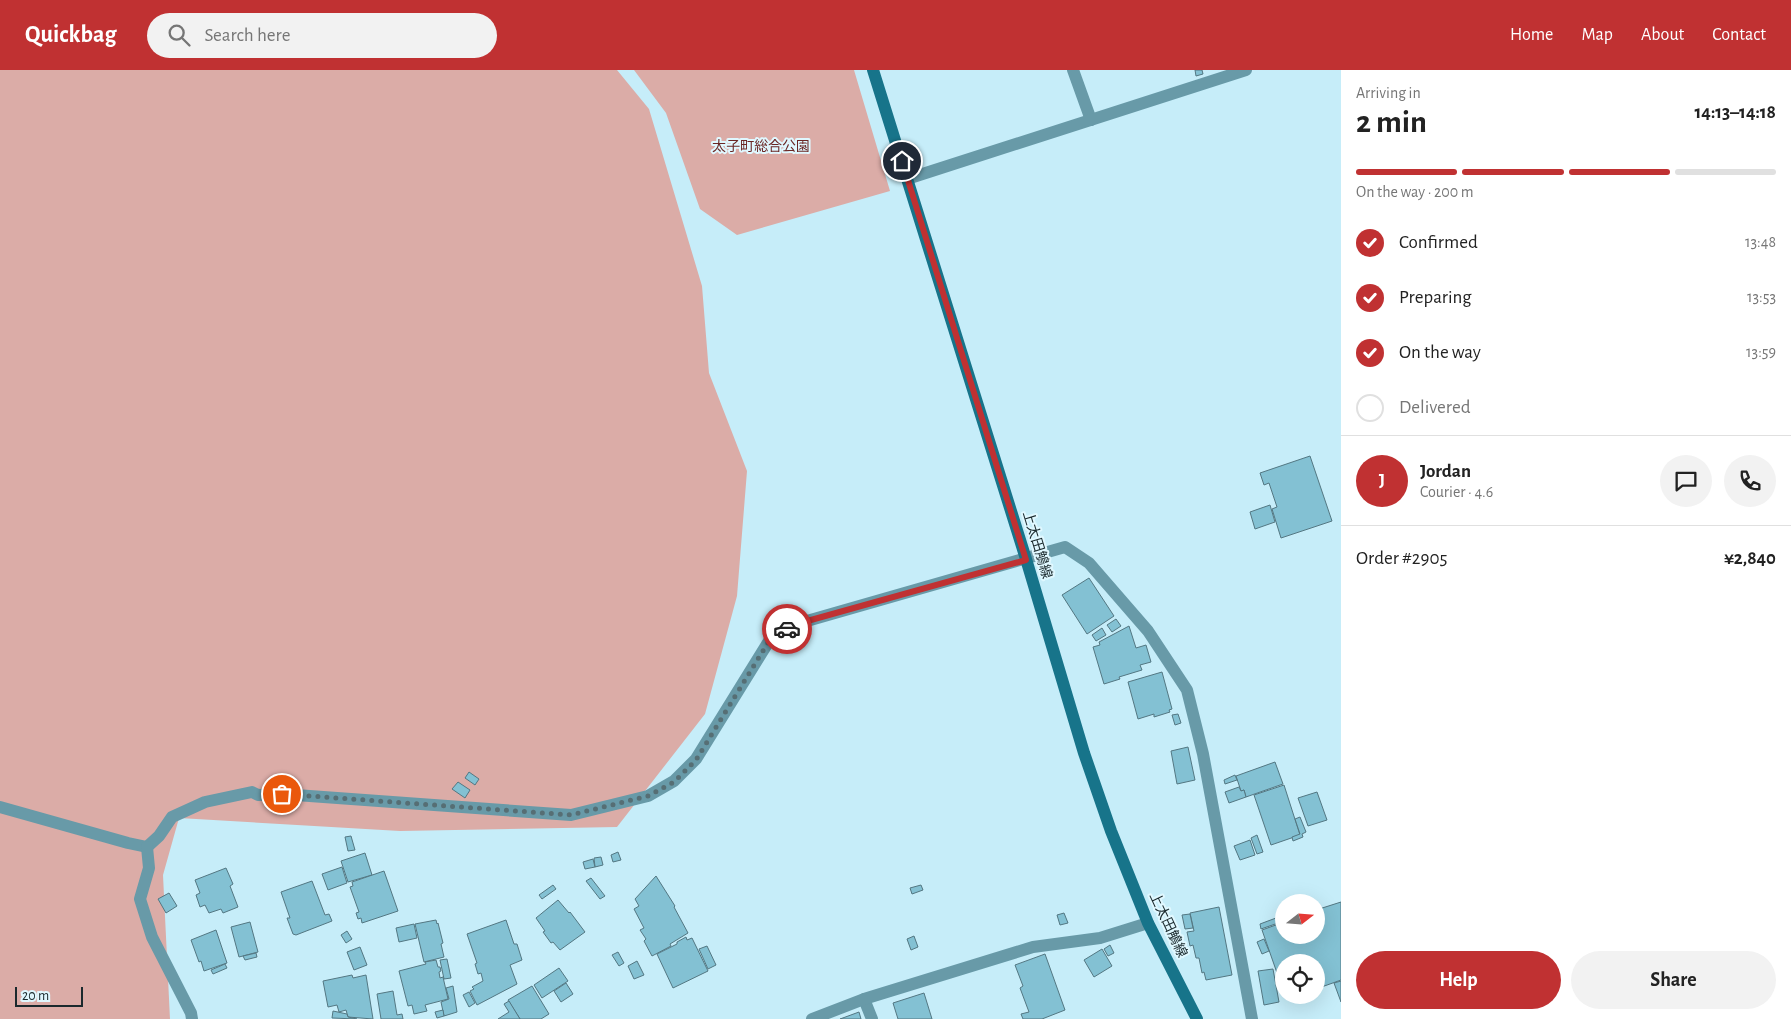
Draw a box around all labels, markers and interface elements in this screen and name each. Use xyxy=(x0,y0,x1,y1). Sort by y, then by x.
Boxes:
search box xyxy=(147,13,497,58)
icon: search xyxy=(165,21,193,49)
text: Quickbag xyxy=(25,23,117,47)
text: Search here xyxy=(205,26,290,45)
text: Home xyxy=(1510,26,1553,44)
text: Map xyxy=(1581,26,1613,44)
text: About xyxy=(1641,26,1684,44)
text: Contact xyxy=(1712,26,1766,44)
text: Arriving in xyxy=(1356,85,1421,101)
text: 14:13–14:18 xyxy=(1695,103,1776,122)
text: 2 min xyxy=(1356,106,1427,138)
park label: 太子町総合公園 xyxy=(712,139,810,154)
pin xyxy=(881,140,923,182)
icon: home xyxy=(888,147,916,175)
text: On the way · 200 m xyxy=(1356,184,1474,200)
icon: check xyxy=(1356,229,1384,257)
text: Confirmed xyxy=(1399,233,1478,252)
text: 13:48 xyxy=(1745,234,1776,250)
icon: check xyxy=(1356,284,1384,312)
text: Preparing xyxy=(1399,288,1472,307)
text: 13:53 xyxy=(1747,289,1776,305)
icon: check xyxy=(1356,339,1384,367)
text: On the way xyxy=(1399,343,1481,362)
text: 13:59 xyxy=(1746,344,1776,360)
text: Delivered xyxy=(1399,398,1471,417)
button: chat xyxy=(1660,455,1712,507)
button: phone xyxy=(1724,455,1776,507)
text: Jordan xyxy=(1420,462,1471,481)
text: J xyxy=(1379,471,1385,490)
text: Courier · 4.6 xyxy=(1420,484,1493,500)
street label: 上太田鵤線 xyxy=(1020,509,1055,581)
text: Order #2905 xyxy=(1356,549,1447,568)
text: ¥2,840 xyxy=(1724,549,1776,568)
courier xyxy=(762,604,812,654)
icon: car xyxy=(773,615,801,643)
pin xyxy=(261,773,303,815)
icon: bag xyxy=(268,780,296,808)
street label: 上太田鵤線 xyxy=(1147,890,1190,960)
north arrow xyxy=(1275,894,1325,944)
map controls xyxy=(1275,894,1325,1004)
button: Help xyxy=(1356,951,1561,1009)
button: Share xyxy=(1571,951,1776,1009)
button: locate xyxy=(1275,954,1325,1004)
scale bar xyxy=(15,984,82,1007)
text: 20 m xyxy=(22,989,49,1003)

